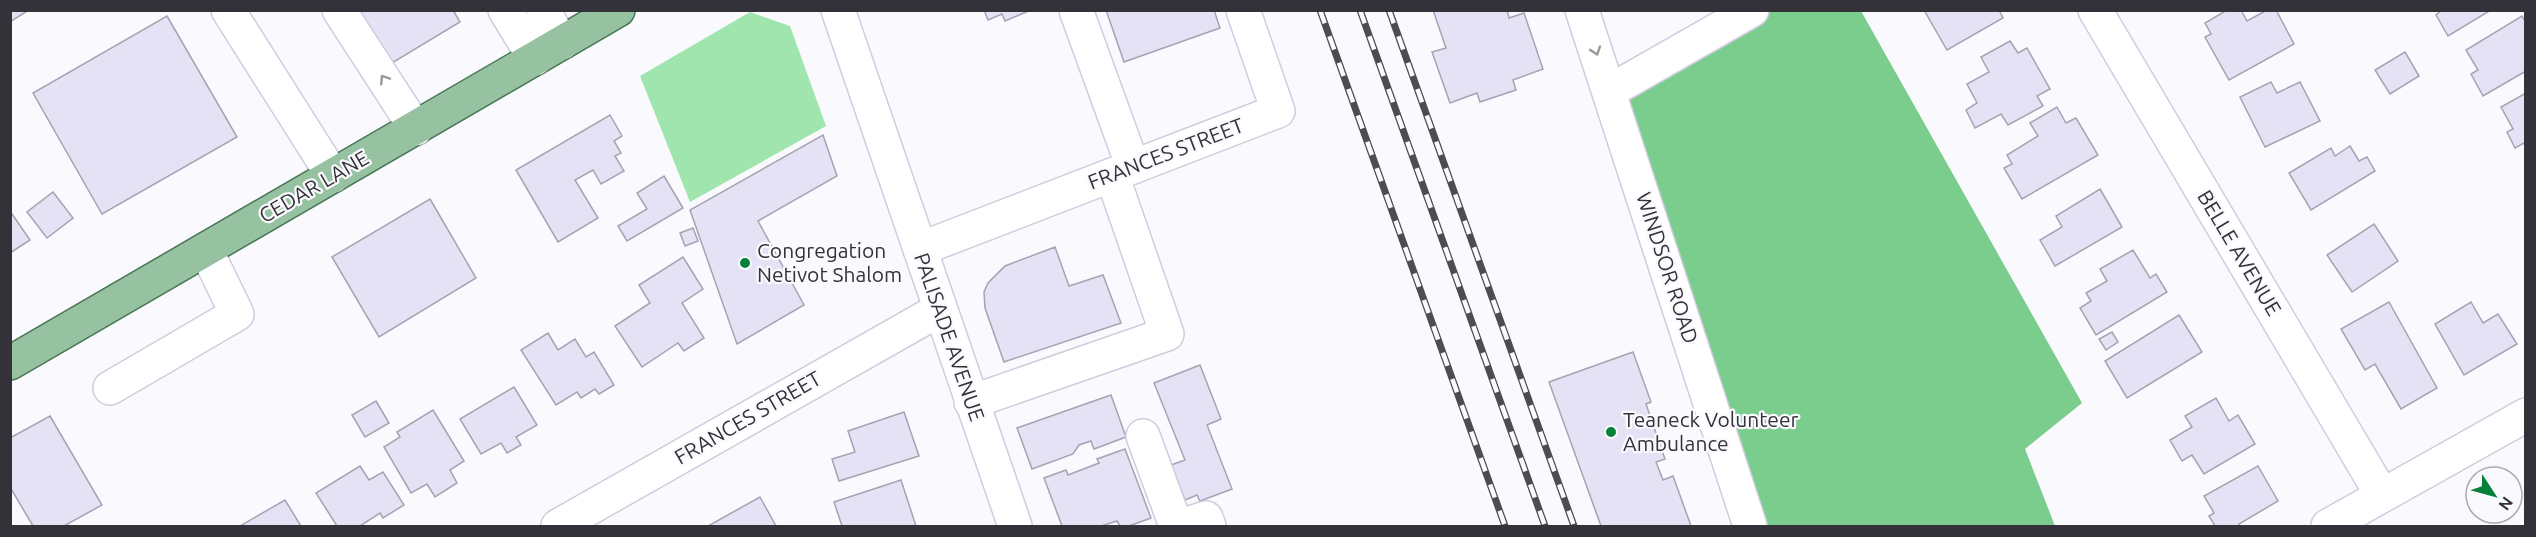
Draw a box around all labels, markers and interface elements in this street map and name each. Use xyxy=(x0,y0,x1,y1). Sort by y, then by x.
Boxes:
one-way arrow xyxy=(1589,45,1602,56)
one-way arrow xyxy=(380,75,391,86)
street label: FRANCES STREET xyxy=(1084,112,1247,194)
street label: CEDAR LANE xyxy=(254,145,373,227)
street label: BELLE AVENUE xyxy=(2193,185,2287,319)
street label: WINDSOR ROAD xyxy=(1632,189,1704,346)
place label: Congregation Netivot Shalom xyxy=(757,238,902,286)
street label: PALISADE AVENUE xyxy=(910,249,990,424)
marker: Congregation Netivot Shalom xyxy=(738,256,752,270)
street label: FRANCES STREET xyxy=(670,365,825,469)
place label: Teaneck Volunteer Ambulance xyxy=(1623,407,1799,455)
marker: Teaneck Volunteer Ambulance xyxy=(1604,425,1618,439)
north arrow xyxy=(2464,465,2524,525)
text: N xyxy=(2495,494,2517,514)

